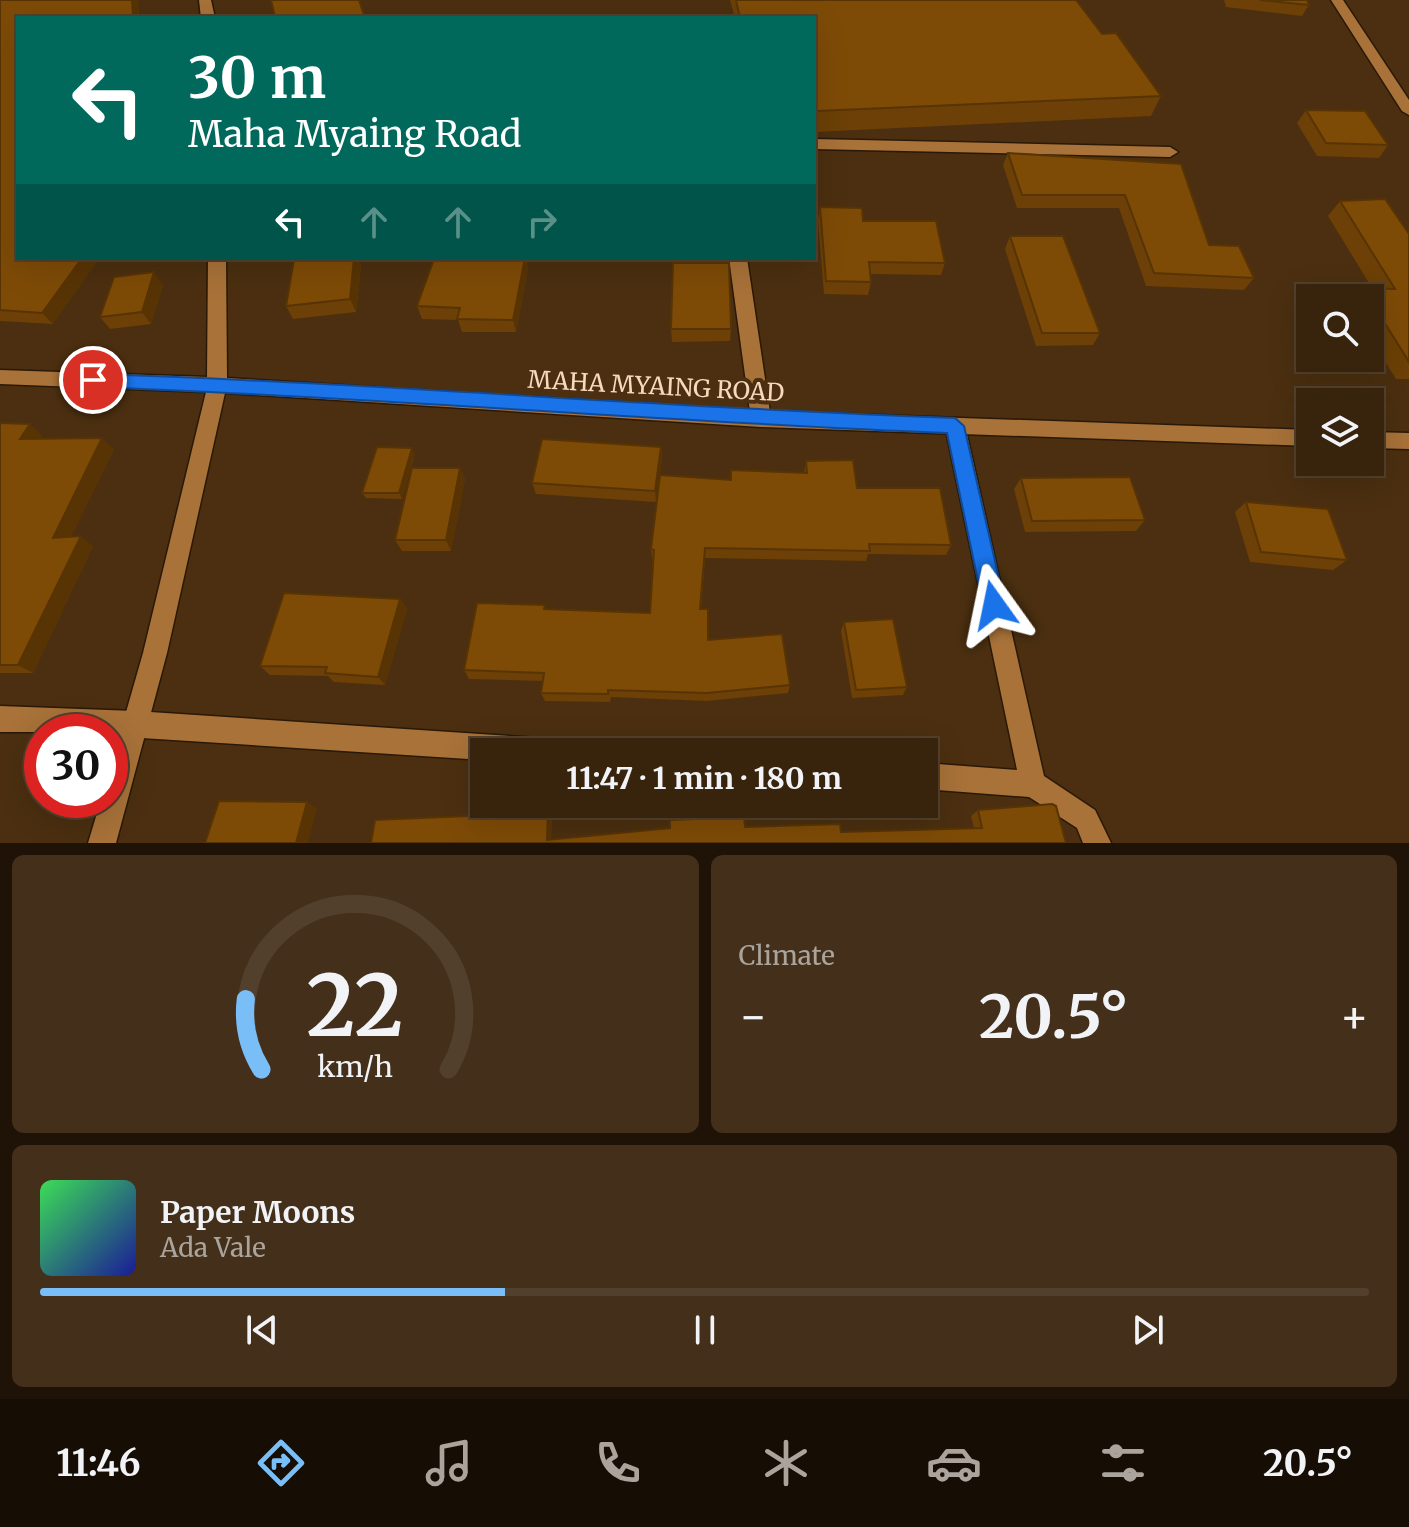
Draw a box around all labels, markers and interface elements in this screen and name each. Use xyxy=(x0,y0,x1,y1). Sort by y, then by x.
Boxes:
text: 30 m xyxy=(188,43,326,113)
icon: left xyxy=(56,48,160,152)
text: Maha Myaing Road xyxy=(188,112,522,157)
icon: left xyxy=(268,200,312,244)
icon: ahead xyxy=(352,200,396,244)
icon: ahead xyxy=(436,200,480,244)
icon: right xyxy=(520,200,564,244)
map controls xyxy=(1296,284,1384,476)
button: search xyxy=(1296,284,1384,372)
pin xyxy=(59,346,127,414)
icon: arrive xyxy=(71,358,115,402)
street label: MAHA MYAING ROAD xyxy=(527,364,785,408)
button: layers xyxy=(1296,388,1384,476)
position arrow xyxy=(952,563,1036,647)
speed limit sign: 30 xyxy=(24,714,128,818)
text: 11:47 · 1 min · 180 m xyxy=(566,759,842,797)
text: Climate xyxy=(739,939,835,972)
text: 22 xyxy=(307,954,404,1059)
text: 20.5° xyxy=(979,979,1129,1054)
text: − xyxy=(739,989,768,1044)
text: + xyxy=(1340,989,1369,1044)
text: km/h xyxy=(317,1049,393,1085)
text: Paper Moons xyxy=(160,1193,355,1231)
text: Ada Vale xyxy=(160,1231,266,1264)
icon: previous xyxy=(240,1308,284,1352)
icon: pause xyxy=(683,1308,727,1352)
icon: next xyxy=(1126,1308,1170,1352)
icon: directions xyxy=(253,1435,309,1491)
icon: music xyxy=(421,1435,477,1491)
icon: phone xyxy=(590,1435,646,1491)
icon: climate xyxy=(758,1435,814,1491)
icon: car xyxy=(926,1435,982,1491)
icon: filters xyxy=(1095,1435,1151,1491)
text: 11:46 xyxy=(56,1441,141,1486)
text: 20.5° xyxy=(1263,1441,1353,1486)

